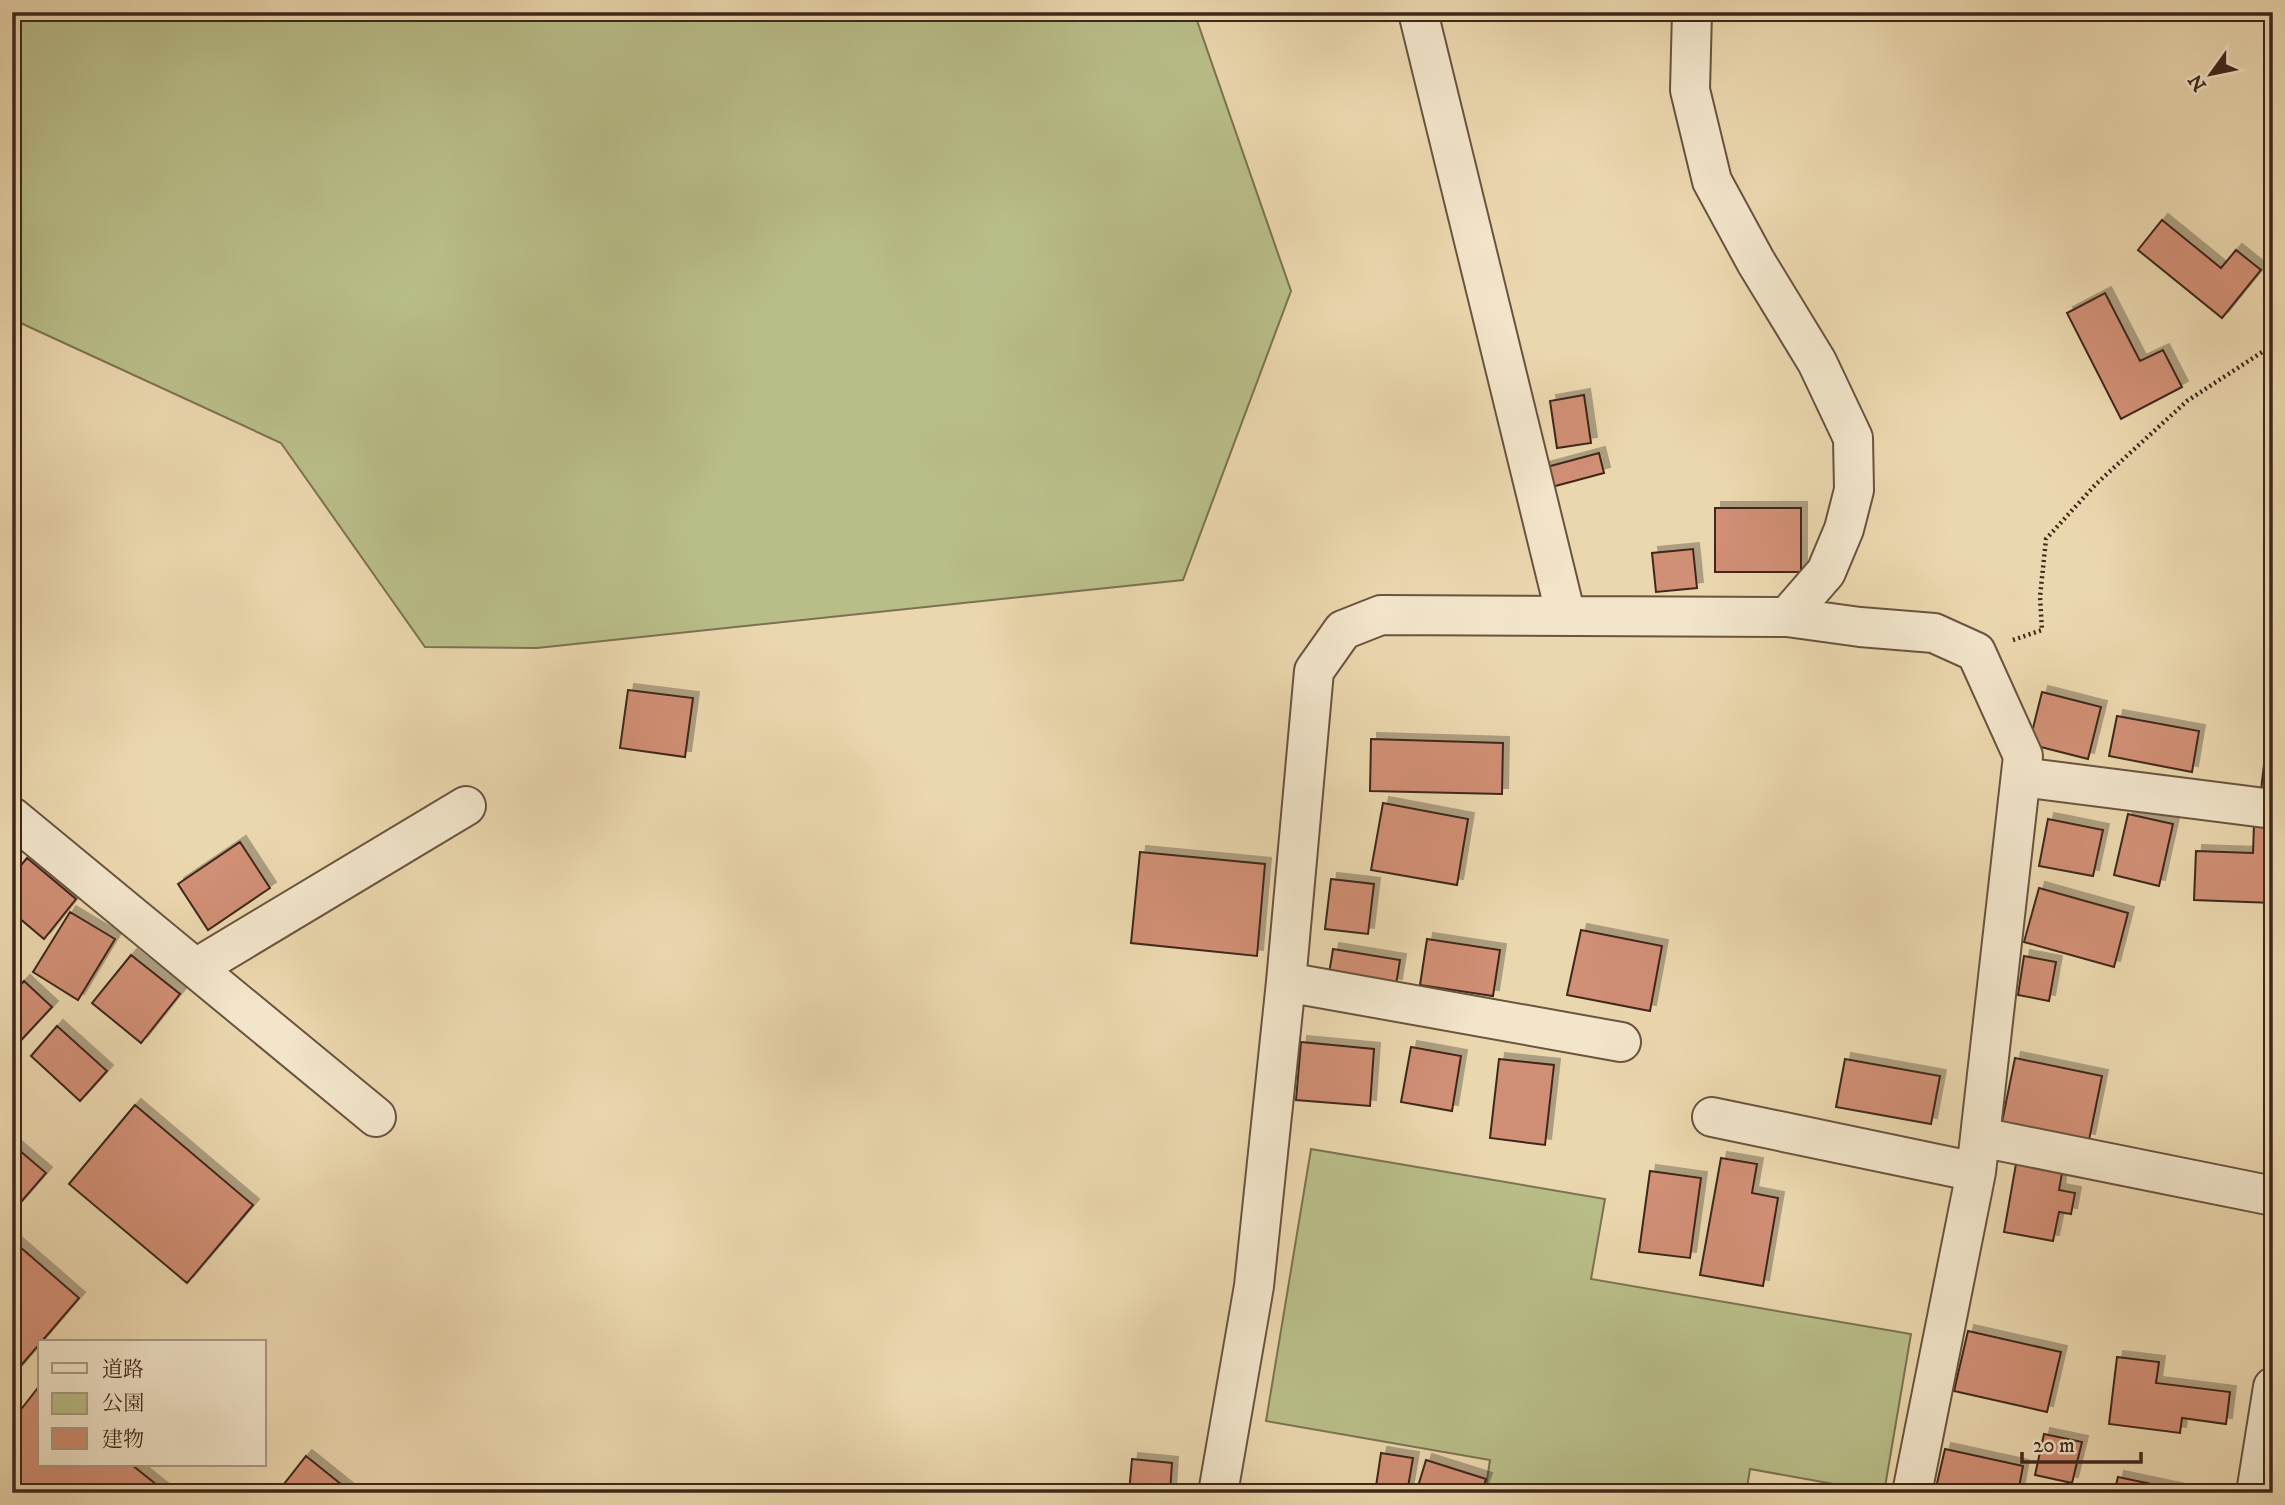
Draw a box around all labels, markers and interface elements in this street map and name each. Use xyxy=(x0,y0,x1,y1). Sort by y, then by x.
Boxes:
north arrow xyxy=(2176,38,2246,108)
text: N xyxy=(2184,69,2212,95)
legend xyxy=(38,1340,266,1466)
text: 道路 xyxy=(102,1357,144,1383)
text: 公園 xyxy=(102,1391,144,1417)
scale bar xyxy=(2022,1421,2142,1465)
text: 建物 xyxy=(102,1427,144,1453)
text: 20 m xyxy=(2033,1433,2075,1459)

